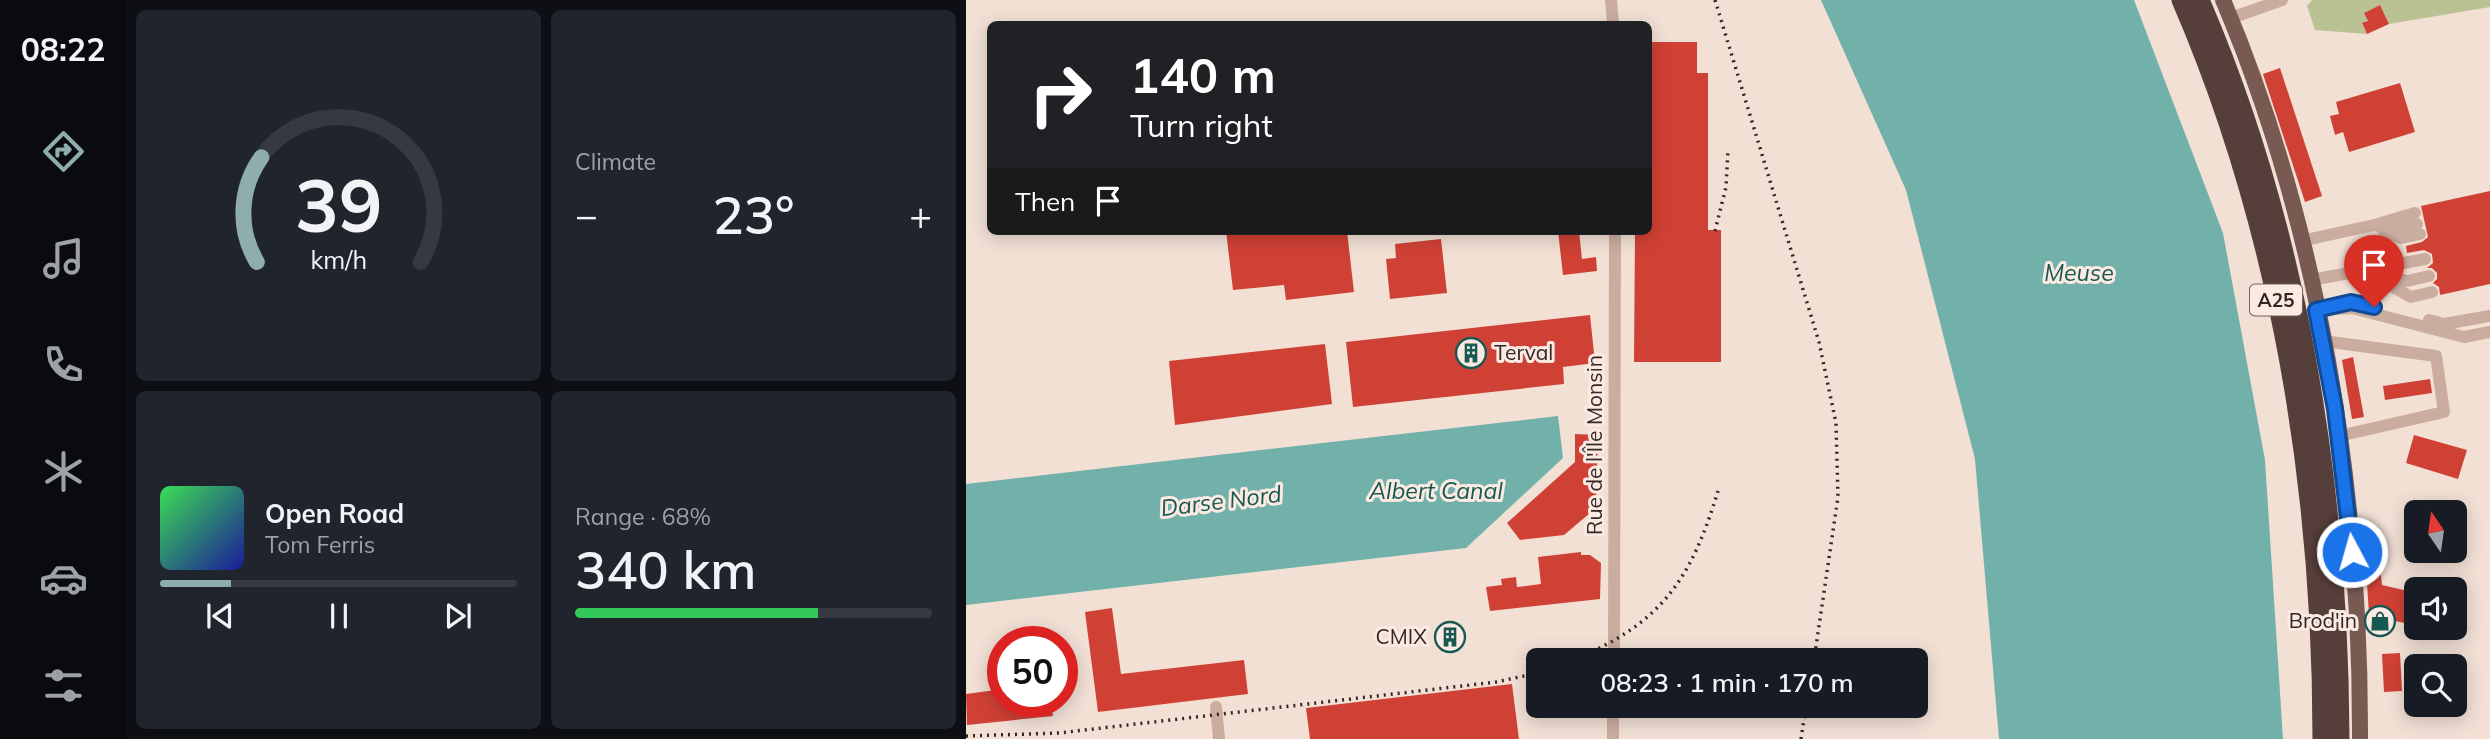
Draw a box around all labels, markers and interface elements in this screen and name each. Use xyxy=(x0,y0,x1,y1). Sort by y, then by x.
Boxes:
text: 08:22 xyxy=(21,29,105,69)
text: 140 m xyxy=(1130,44,1276,105)
icon: right xyxy=(1015,49,1106,140)
text: Turn right xyxy=(1130,105,1273,145)
icon: directions xyxy=(39,127,88,176)
text: Climate xyxy=(575,147,656,176)
text: 39 xyxy=(295,159,382,250)
text: 23° xyxy=(713,182,794,247)
icon: arrive xyxy=(1089,182,1127,220)
text: Then xyxy=(1015,185,1075,218)
text: − xyxy=(575,191,598,239)
text: + xyxy=(909,191,932,239)
icon: music xyxy=(39,234,88,283)
pin xyxy=(2344,235,2404,307)
text: km/h xyxy=(310,243,367,274)
icon: arrive xyxy=(2355,246,2393,284)
water label: Meuse xyxy=(2044,258,2114,287)
road number: A25 xyxy=(2250,284,2302,316)
building icon: Terval xyxy=(1454,336,1488,370)
place label: Terval xyxy=(1494,339,1553,365)
icon: phone xyxy=(39,340,88,389)
street label: Rue de l'Île Monsin xyxy=(1581,355,1607,535)
icon: climate xyxy=(39,447,88,496)
water label: Albert Canal xyxy=(1368,476,1503,505)
water label: Darse Nord xyxy=(1159,479,1283,522)
text: Open Road xyxy=(265,497,404,530)
north arrow xyxy=(2404,500,2468,564)
map controls xyxy=(2404,500,2467,717)
text: Range · 68% xyxy=(575,502,711,531)
position arrow xyxy=(2315,515,2389,589)
text: Tom Ferris xyxy=(265,530,375,559)
text: 340 km xyxy=(575,537,756,602)
icon: car xyxy=(39,554,88,603)
button: sound xyxy=(2404,577,2467,640)
icon: previous xyxy=(201,597,239,635)
icon: pause xyxy=(320,597,358,635)
icon: next xyxy=(439,597,477,635)
shop icon: Brod'in xyxy=(2363,604,2397,638)
place label: Brod'in xyxy=(2289,607,2357,633)
building icon: CMIX xyxy=(1433,620,1467,654)
place label: CMIX xyxy=(1375,623,1427,649)
speed limit sign: 50 xyxy=(987,626,1078,717)
button: search xyxy=(2404,654,2467,717)
icon: filters xyxy=(39,661,88,710)
text: 08:23 · 1 min · 170 m xyxy=(1600,666,1854,699)

